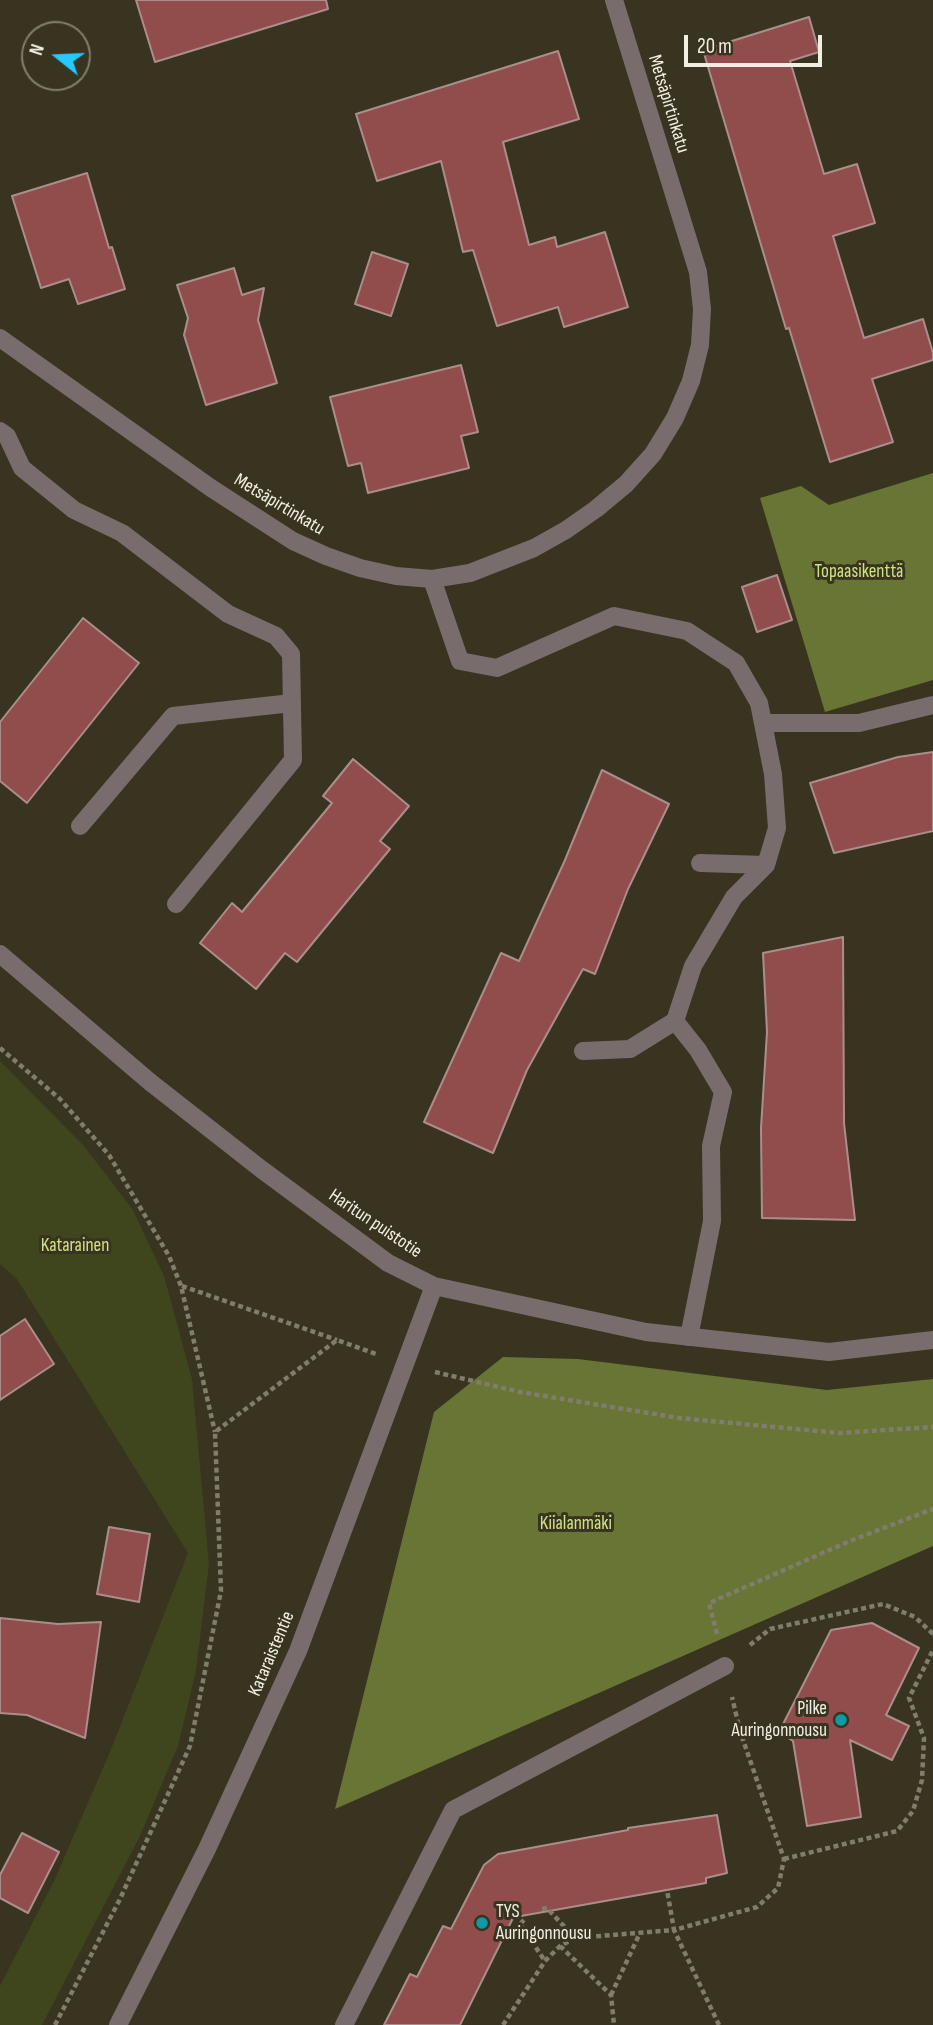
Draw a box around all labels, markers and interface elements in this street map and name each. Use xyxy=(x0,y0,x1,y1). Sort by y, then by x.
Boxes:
north arrow xyxy=(21,21,91,91)
scale bar xyxy=(688,21,826,65)
text: 20 m xyxy=(697,34,732,59)
text: N xyxy=(25,42,50,58)
street label: Metsäpirtinkatu xyxy=(642,52,694,156)
street label: Metsäpirtinkatu xyxy=(230,469,328,541)
park label: Topaasikenttä xyxy=(815,561,903,583)
street label: Haritun puistotie xyxy=(324,1184,426,1264)
park label: Katarainen xyxy=(41,1235,109,1257)
park label: Kiialanmäki xyxy=(540,1513,612,1535)
street label: Kataraistentie xyxy=(244,1608,300,1700)
place label: Pilke Auringonnousu xyxy=(732,1698,827,1742)
marker: Pilke Auringonnousu xyxy=(833,1712,849,1728)
place label: TYS Auringonnousu xyxy=(496,1901,591,1945)
marker: TYS Auringonnousu xyxy=(474,1915,490,1931)

